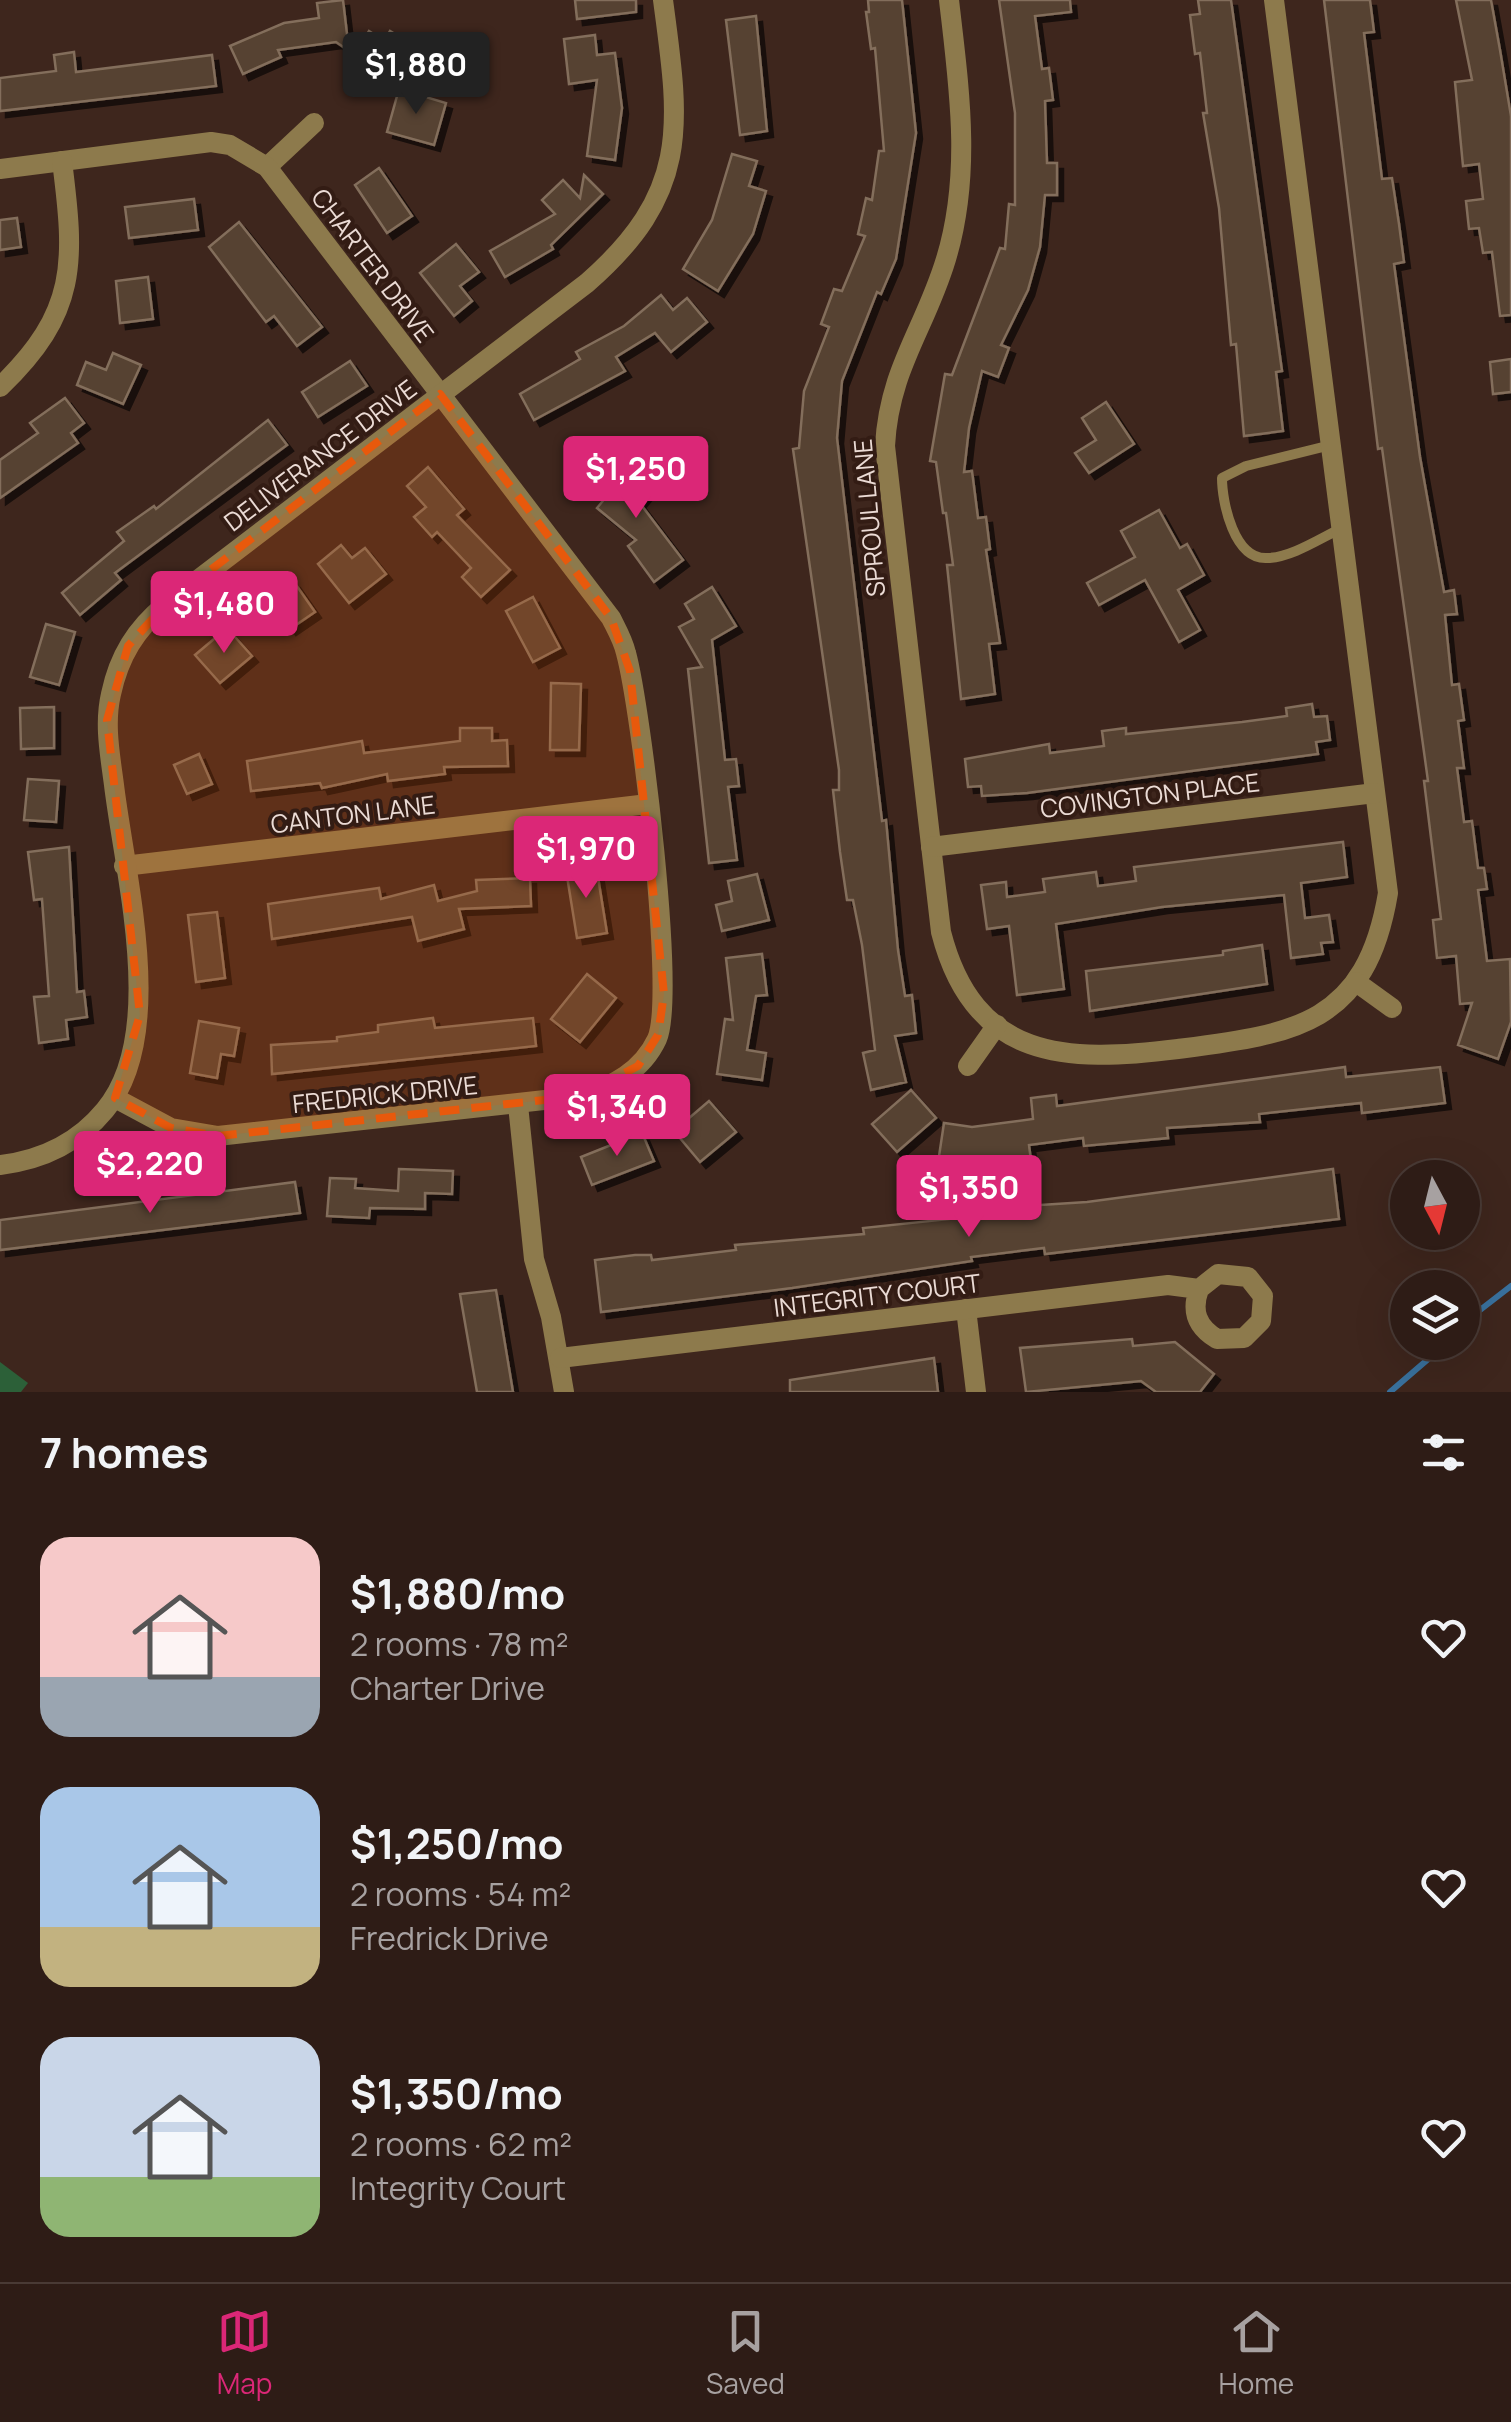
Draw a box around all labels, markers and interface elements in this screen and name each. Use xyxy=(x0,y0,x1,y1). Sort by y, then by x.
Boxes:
pin: $1,880 xyxy=(335,32,497,117)
text: $1,880 xyxy=(365,42,467,86)
street label: CHARTER DRIVE xyxy=(304,181,442,349)
street label: DELIVERANCE DRIVE xyxy=(217,371,423,539)
pin: $1,250 xyxy=(555,436,717,521)
street label: SPROUL LANE xyxy=(845,438,893,598)
text: $1,250 xyxy=(585,446,687,490)
pin: $1,480 xyxy=(143,571,305,656)
text: $1,480 xyxy=(173,581,275,625)
street label: COVINGTON PLACE xyxy=(1038,764,1262,826)
street label: CANTON LANE xyxy=(269,787,437,841)
pin: $1,970 xyxy=(505,816,667,901)
text: $1,970 xyxy=(536,826,636,870)
street label: FREDRICK DRIVE xyxy=(291,1067,479,1121)
pin: $1,340 xyxy=(536,1074,698,1159)
text: $1,340 xyxy=(566,1084,668,1128)
pin: $2,220 xyxy=(69,1131,231,1216)
text: $2,220 xyxy=(96,1141,204,1185)
pin: $1,350 xyxy=(888,1155,1050,1240)
north arrow xyxy=(1390,1160,1480,1250)
map controls xyxy=(1390,1160,1480,1360)
text: $1,350 xyxy=(919,1165,1019,1209)
street label: INTEGRITY COURT xyxy=(771,1265,983,1325)
button: layers xyxy=(1390,1270,1480,1360)
text: 7 homes xyxy=(40,1423,208,1481)
icon: filters xyxy=(1416,1425,1471,1480)
text: $1,880/mo xyxy=(350,1564,565,1622)
icon: home xyxy=(120,1577,240,1697)
icon: heart xyxy=(1416,1610,1471,1665)
text: 2 rooms · 78 m² xyxy=(350,1622,569,1666)
text: Charter Drive xyxy=(350,1666,545,1710)
text: $1,250/mo xyxy=(350,1814,563,1872)
icon: home xyxy=(120,1827,240,1947)
icon: heart xyxy=(1416,1860,1471,1915)
text: 2 rooms · 54 m² xyxy=(350,1872,571,1916)
text: Fredrick Drive xyxy=(350,1916,549,1960)
text: $1,350/mo xyxy=(350,2064,563,2122)
icon: home xyxy=(120,2077,240,2197)
icon: heart xyxy=(1416,2110,1471,2165)
text: 2 rooms · 62 m² xyxy=(350,2122,572,2166)
text: Integrity Court xyxy=(350,2166,566,2210)
tab: Map xyxy=(217,2304,272,2402)
tab: Saved xyxy=(706,2304,785,2402)
tab: Home xyxy=(1218,2304,1294,2402)

